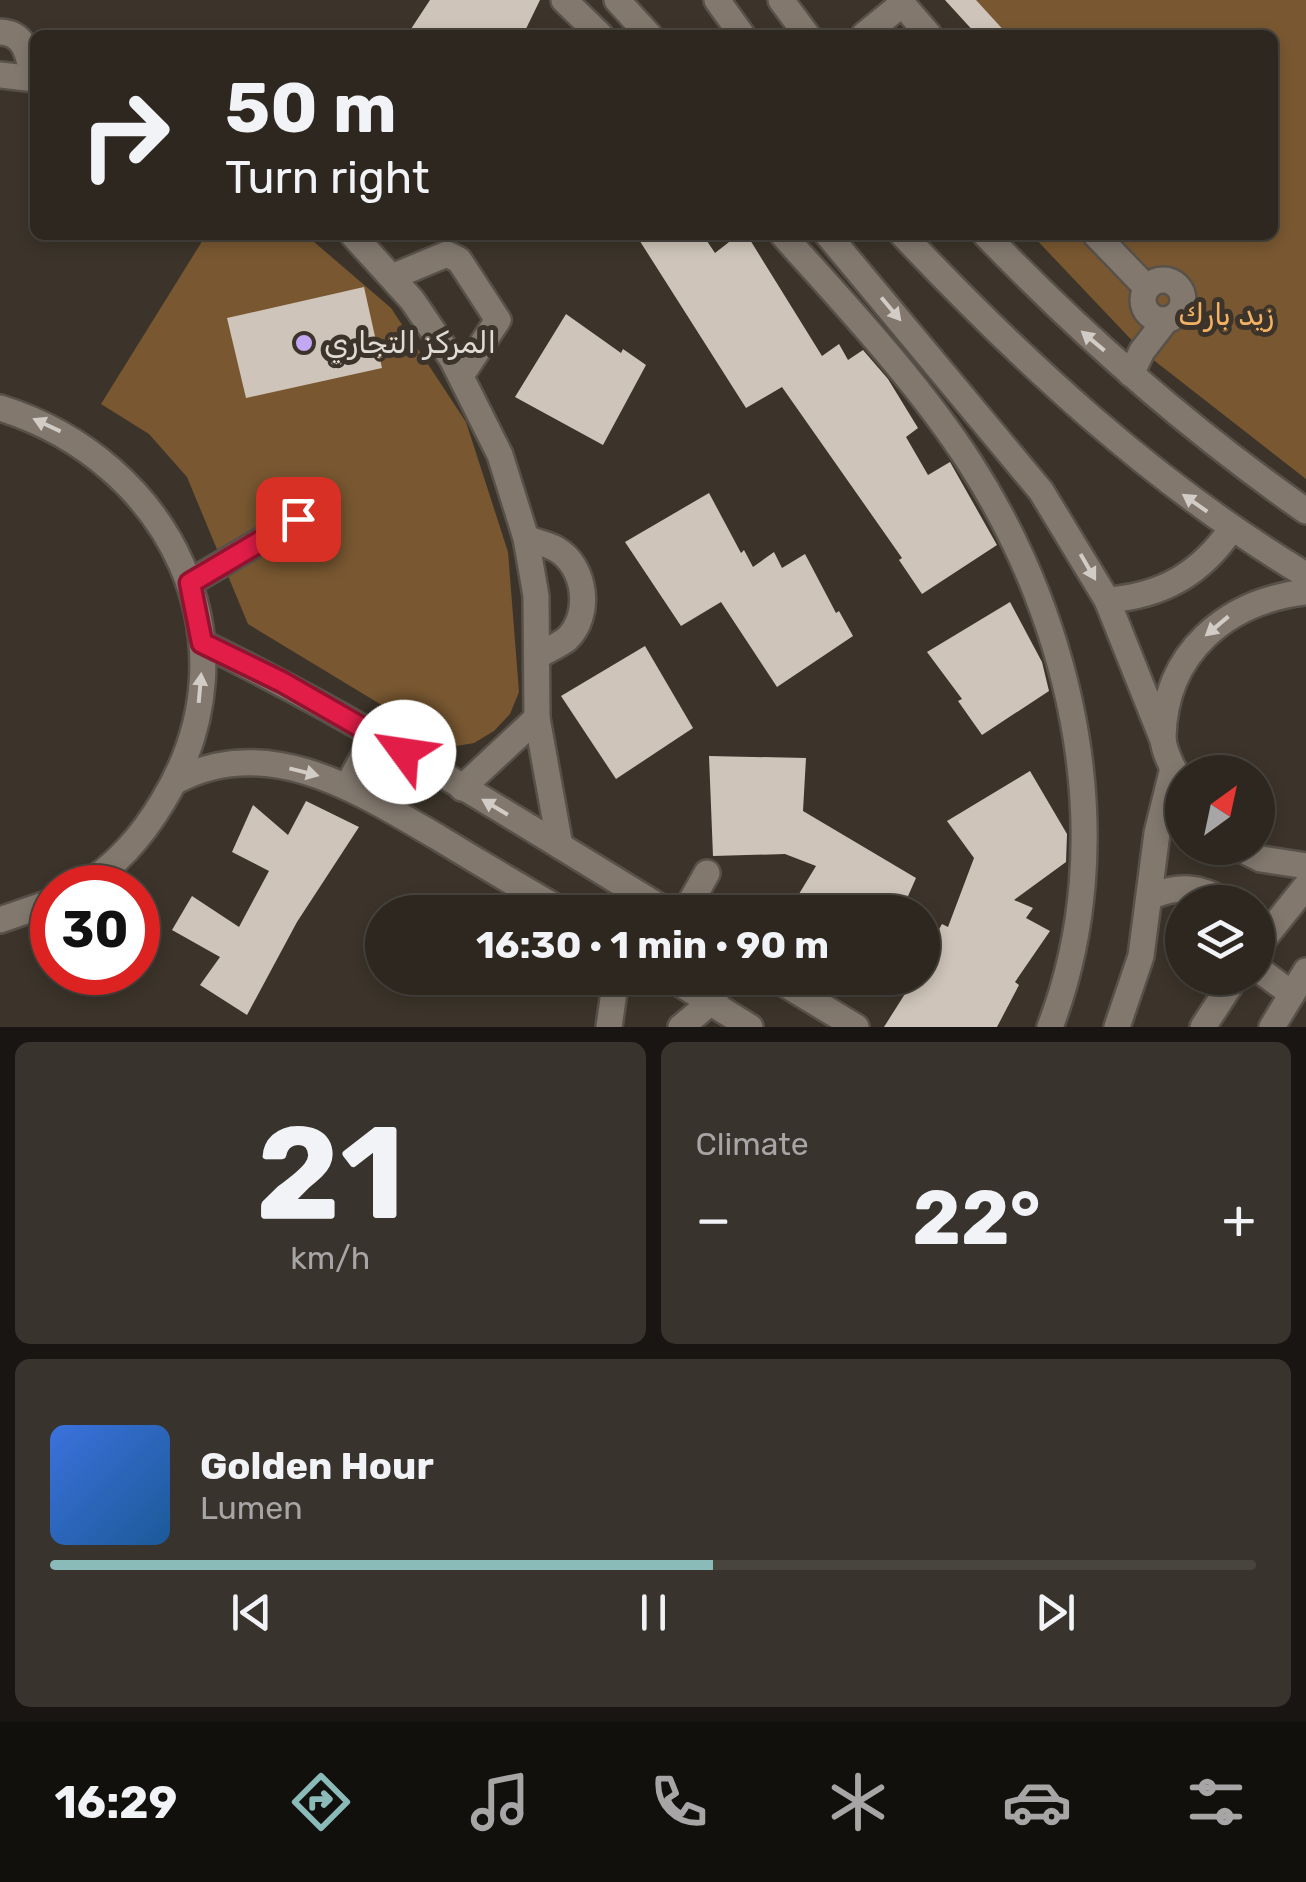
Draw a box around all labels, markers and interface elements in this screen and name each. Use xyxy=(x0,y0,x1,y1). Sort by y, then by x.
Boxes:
text: 50 m xyxy=(225,67,397,150)
icon: right xyxy=(60,70,190,200)
text: Turn right xyxy=(225,151,429,204)
one-way arrow xyxy=(880,296,902,321)
park label: زيد بارك xyxy=(1178,297,1274,333)
place label: المركز التجاري xyxy=(324,325,496,364)
one-way arrow xyxy=(1080,331,1105,353)
marker: المركز التجاري xyxy=(293,332,315,354)
one-way arrow xyxy=(32,417,61,434)
pin xyxy=(256,477,341,562)
icon: arrive xyxy=(271,492,326,547)
one-way arrow xyxy=(1182,494,1209,513)
one-way arrow xyxy=(1079,553,1096,581)
one-way arrow xyxy=(1205,614,1230,636)
one-way arrow xyxy=(192,671,208,703)
position arrow xyxy=(352,700,456,804)
north arrow xyxy=(1165,755,1275,865)
map controls xyxy=(1165,755,1275,995)
one-way arrow xyxy=(289,765,320,780)
one-way arrow xyxy=(481,799,509,816)
speed limit sign: 30 xyxy=(30,865,160,995)
button: layers xyxy=(1165,885,1275,995)
text: 16:30 · 1 min · 90 m xyxy=(476,922,829,968)
text: 21 xyxy=(256,1096,405,1251)
text: Climate xyxy=(696,1125,809,1163)
text: 22° xyxy=(912,1174,1041,1263)
text: − xyxy=(696,1187,731,1252)
text: + xyxy=(1222,1187,1256,1252)
text: km/h xyxy=(290,1239,370,1277)
text: Golden Hour xyxy=(200,1443,434,1489)
text: Lumen xyxy=(200,1489,303,1527)
icon: previous xyxy=(224,1585,279,1640)
icon: pause xyxy=(626,1585,681,1640)
icon: next xyxy=(1028,1585,1083,1640)
icon: directions xyxy=(286,1767,356,1837)
icon: music xyxy=(465,1767,535,1837)
icon: phone xyxy=(644,1767,714,1837)
icon: climate xyxy=(823,1767,893,1837)
icon: car xyxy=(1002,1767,1072,1837)
icon: filters xyxy=(1181,1767,1251,1837)
text: 16:29 xyxy=(55,1776,177,1829)

